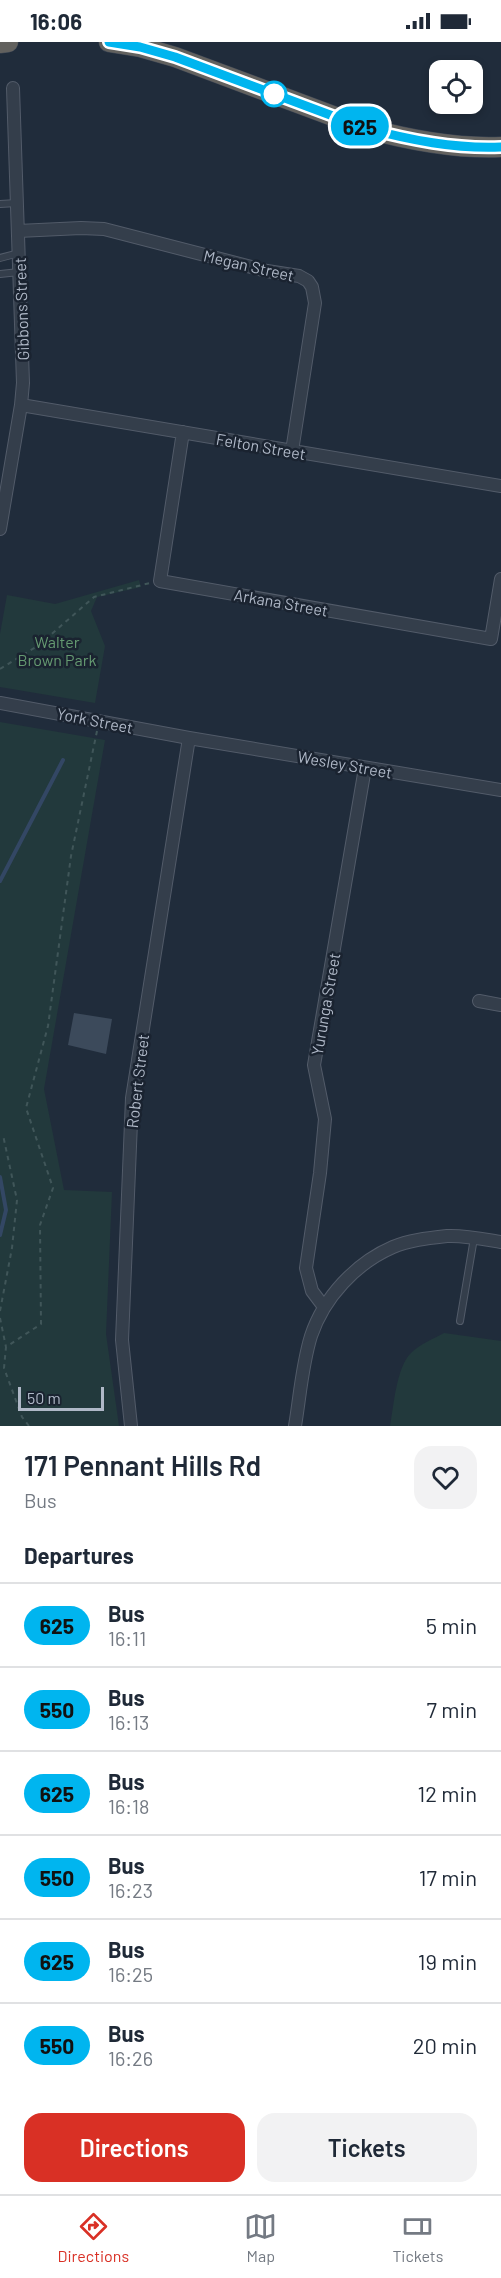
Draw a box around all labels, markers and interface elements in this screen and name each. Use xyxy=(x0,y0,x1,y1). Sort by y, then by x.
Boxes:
text: 16:06 xyxy=(30,8,82,34)
map controls xyxy=(429,60,483,114)
button: locate xyxy=(429,60,483,114)
unlabelled marker xyxy=(261,81,287,107)
line badge: 625 xyxy=(326,106,394,146)
text: 625 xyxy=(343,114,377,139)
street label: Megan Street xyxy=(202,245,296,285)
street label: Gibbons Street xyxy=(10,257,32,361)
street label: Felton Street xyxy=(215,429,307,463)
street label: Arkana Street xyxy=(232,584,330,620)
park label: Walter Brown Park xyxy=(18,632,96,669)
street label: York Street xyxy=(55,703,135,737)
street label: Wesley Street xyxy=(296,746,394,782)
street label: Yurunga Street xyxy=(307,951,343,1057)
street label: Robert Street xyxy=(122,1033,152,1129)
scale bar xyxy=(18,1384,104,1412)
text: 50 m xyxy=(27,1388,61,1407)
button: heart xyxy=(414,1446,477,1509)
text: 171 Pennant Hills Rd xyxy=(24,1448,261,1482)
text: Bus xyxy=(24,1488,57,1512)
text: Departures xyxy=(24,1542,134,1568)
text: Bus xyxy=(108,1600,145,1626)
text: 5 min xyxy=(426,1612,477,1638)
text: 625 xyxy=(40,1613,74,1638)
text: 16:11 xyxy=(108,1626,146,1650)
text: Bus xyxy=(108,1684,145,1710)
text: 7 min xyxy=(427,1696,477,1722)
text: 550 xyxy=(40,1697,74,1722)
text: 16:13 xyxy=(108,1710,149,1734)
text: Bus xyxy=(108,1768,145,1794)
text: 12 min xyxy=(417,1780,477,1806)
text: 625 xyxy=(40,1781,74,1806)
text: 16:18 xyxy=(108,1794,150,1818)
text: Bus xyxy=(108,1852,145,1878)
text: 17 min xyxy=(419,1864,477,1890)
text: 550 xyxy=(40,1865,74,1890)
text: 16:23 xyxy=(108,1878,153,1902)
text: Bus xyxy=(108,1936,145,1962)
text: 19 min xyxy=(418,1948,477,1974)
text: 625 xyxy=(40,1949,74,1974)
text: 16:25 xyxy=(108,1962,153,1986)
text: Bus xyxy=(108,2020,145,2046)
text: 20 min xyxy=(413,2032,477,2058)
text: 550 xyxy=(40,2033,74,2058)
text: 16:26 xyxy=(108,2046,153,2070)
button: Directions xyxy=(24,2113,245,2182)
button: Tickets xyxy=(257,2113,477,2182)
tab: Directions xyxy=(58,2210,129,2265)
tab: Map xyxy=(244,2210,277,2265)
tab: Tickets xyxy=(392,2210,443,2265)

